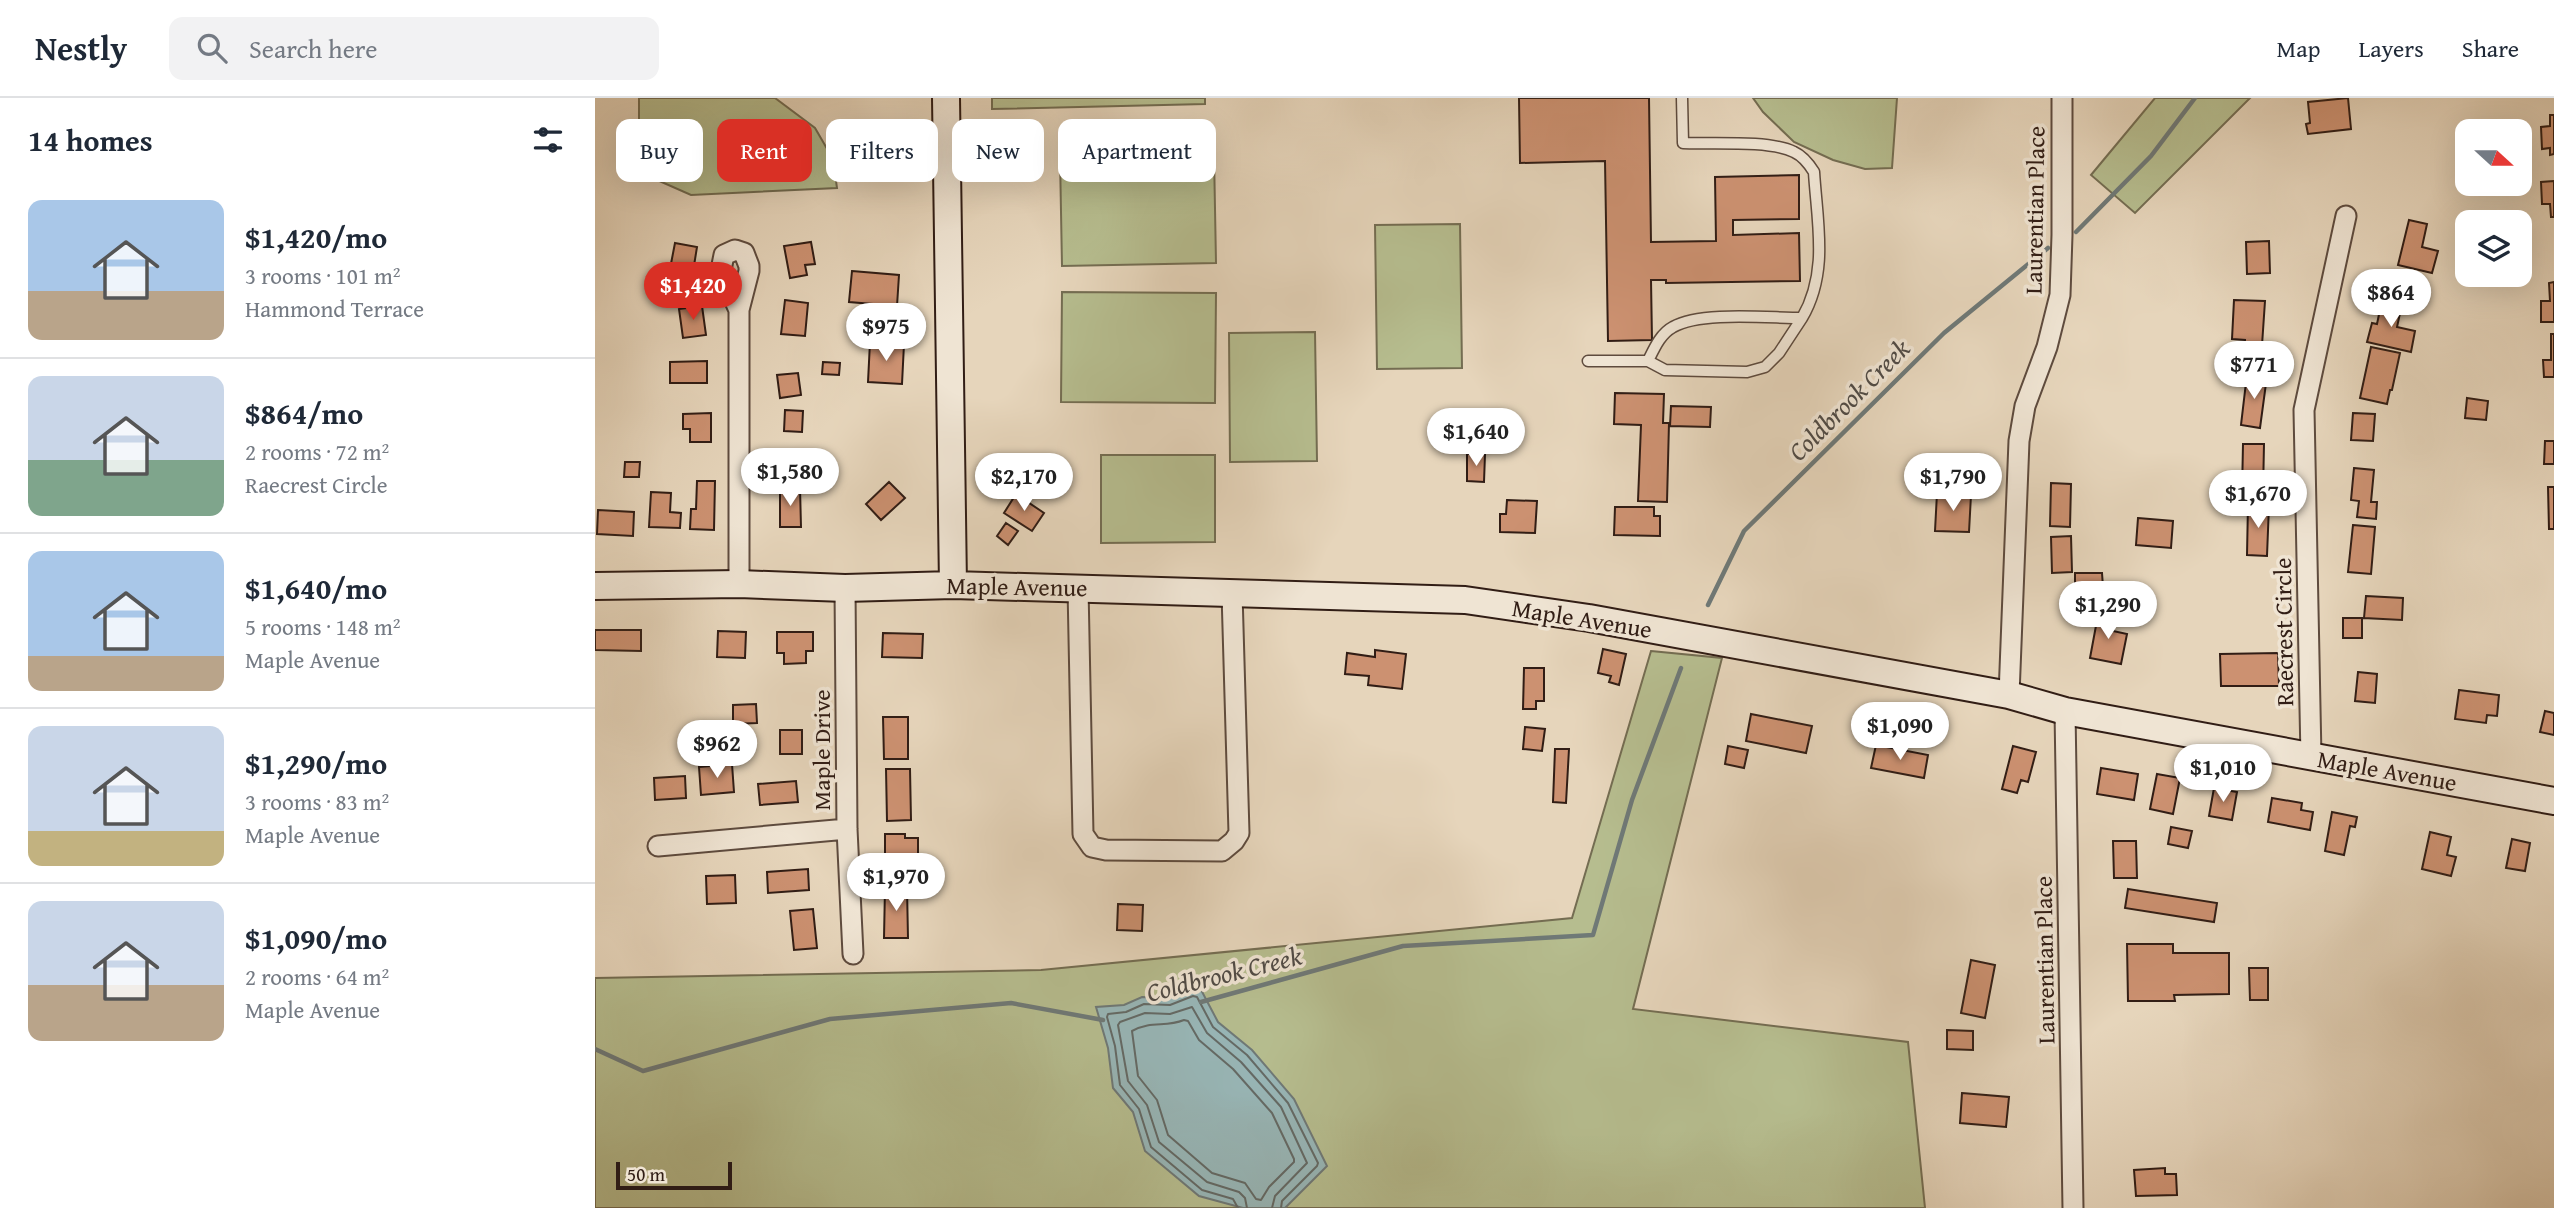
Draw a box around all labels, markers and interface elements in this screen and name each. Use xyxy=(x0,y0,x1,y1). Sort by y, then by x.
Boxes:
search box xyxy=(169,17,659,80)
text: Nestly xyxy=(35,24,127,72)
icon: search xyxy=(193,29,231,67)
text: Search here xyxy=(249,29,377,68)
text: Map xyxy=(2277,31,2320,66)
text: Layers xyxy=(2358,31,2424,66)
text: Share xyxy=(2462,31,2519,66)
text: 14 homes xyxy=(28,118,153,162)
chip: Buy xyxy=(616,119,703,182)
chip: Rent xyxy=(717,119,812,182)
chip: Filters xyxy=(826,119,938,182)
chip: New xyxy=(952,119,1044,182)
chip: Apartment xyxy=(1058,119,1216,182)
north arrow xyxy=(2455,119,2532,196)
map controls xyxy=(2455,119,2532,287)
icon: filters xyxy=(529,121,567,159)
street label: Laurentian Place xyxy=(2016,125,2053,295)
button: layers xyxy=(2455,210,2532,287)
text: $1,420/mo xyxy=(245,215,387,259)
icon: home xyxy=(84,228,168,312)
text: 3 rooms · 101 m² xyxy=(245,259,400,292)
pin: $1,420 xyxy=(636,262,750,322)
text: $1,420 xyxy=(660,268,726,301)
pin: $864 xyxy=(2350,270,2432,329)
text: $864 xyxy=(2367,275,2415,308)
text: Hammond Terrace xyxy=(245,292,424,325)
pin: $975 xyxy=(845,303,927,363)
text: $975 xyxy=(862,309,910,342)
water label: Coldbrook Creek xyxy=(1779,330,1919,470)
pin: $771 xyxy=(2213,342,2295,401)
text: $771 xyxy=(2230,347,2278,380)
text: $864/mo xyxy=(245,391,363,435)
icon: home xyxy=(84,404,168,488)
pin: $1,640 xyxy=(1419,408,1533,468)
text: $1,640 xyxy=(1443,414,1509,447)
text: 2 rooms · 72 m² xyxy=(245,435,389,468)
pin: $1,580 xyxy=(733,448,847,508)
text: $1,580 xyxy=(757,454,823,487)
pin: $2,170 xyxy=(967,454,1081,513)
pin: $1,790 xyxy=(1896,454,2010,513)
text: $2,170 xyxy=(991,459,1057,492)
text: $1,790 xyxy=(1920,459,1986,492)
text: Raecrest Circle xyxy=(245,468,388,501)
pin: $1,670 xyxy=(2201,470,2315,530)
text: $1,670 xyxy=(2225,476,2291,509)
street label: Raecrest Circle xyxy=(2265,557,2302,707)
text: $1,640/mo xyxy=(245,566,387,610)
street label: Maple Avenue xyxy=(946,568,1088,605)
icon: home xyxy=(84,579,168,663)
pin: $1,290 xyxy=(2051,582,2165,641)
text: $1,290 xyxy=(2075,587,2141,620)
street label: Maple Avenue xyxy=(1510,590,1654,647)
text: 5 rooms · 148 m² xyxy=(245,610,400,643)
text: Maple Avenue xyxy=(245,643,380,676)
street label: Maple Drive xyxy=(804,689,839,811)
pin: $1,090 xyxy=(1843,702,1957,762)
text: $1,090 xyxy=(1867,708,1933,741)
pin: $962 xyxy=(676,720,758,780)
text: $962 xyxy=(693,726,741,759)
text: $1,290/mo xyxy=(245,741,387,785)
street label: Maple Avenue xyxy=(2315,741,2460,800)
pin: $1,010 xyxy=(2166,744,2280,804)
text: $1,010 xyxy=(2190,750,2256,783)
icon: home xyxy=(84,754,168,838)
text: 3 rooms · 83 m² xyxy=(245,785,389,818)
text: Maple Avenue xyxy=(245,818,380,851)
pin: $1,970 xyxy=(839,854,953,913)
text: $1,970 xyxy=(863,859,929,892)
street label: Laurentian Place xyxy=(2026,875,2063,1045)
text: $1,090/mo xyxy=(245,916,387,960)
icon: home xyxy=(84,929,168,1013)
water label: Coldbrook Creek xyxy=(1142,935,1306,1012)
text: 2 rooms · 64 m² xyxy=(245,960,389,993)
text: Maple Avenue xyxy=(245,993,380,1026)
scale bar xyxy=(616,1159,731,1191)
text: 50 m xyxy=(627,1160,665,1188)

